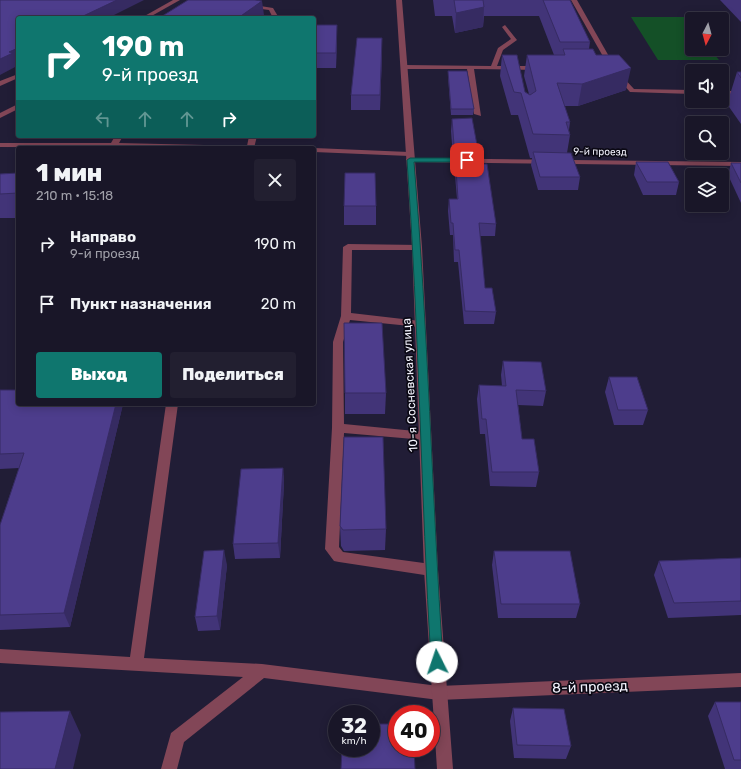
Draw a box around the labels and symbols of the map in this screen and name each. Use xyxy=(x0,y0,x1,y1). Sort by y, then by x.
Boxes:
north arrow xyxy=(685,12,729,56)
pin xyxy=(450,143,484,177)
street label: 9-й проезд xyxy=(573,146,627,158)
street label: 10-я Сосневская улица xyxy=(400,318,420,452)
position arrow xyxy=(416,641,458,683)
street label: 8-й проезд xyxy=(552,677,628,697)
speed limit sign: 40 xyxy=(388,705,440,757)

